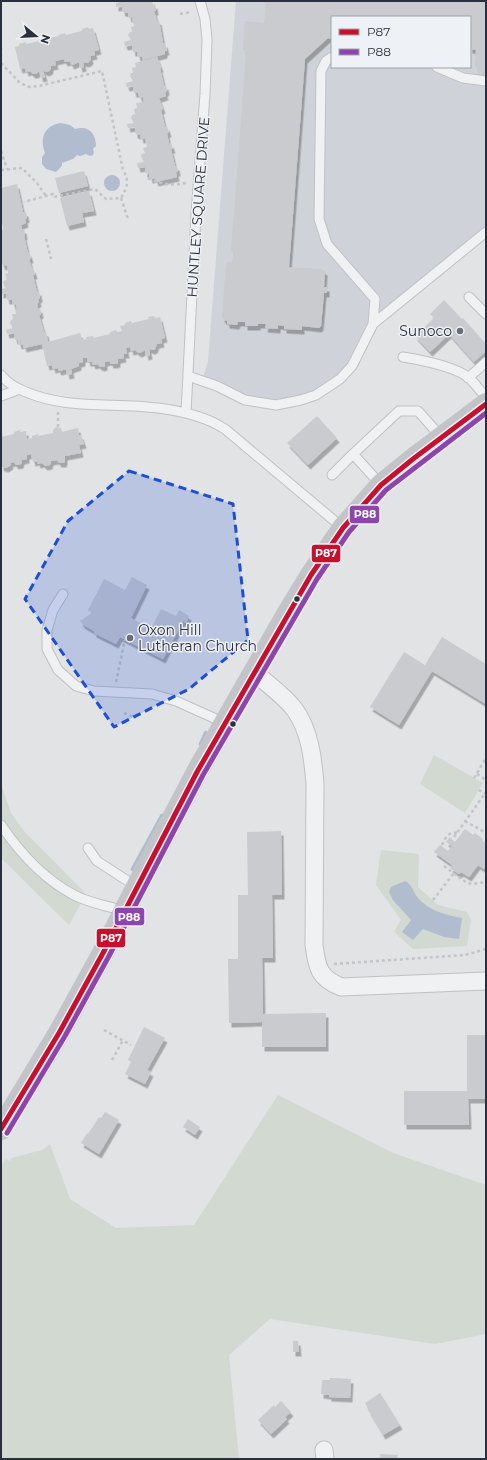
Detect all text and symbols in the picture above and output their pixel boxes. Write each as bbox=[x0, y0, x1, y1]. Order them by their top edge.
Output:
north arrow bbox=[16, 16, 56, 56]
legend bbox=[331, 16, 471, 68]
text: P87 bbox=[367, 24, 390, 39]
text: N bbox=[37, 33, 54, 45]
text: P88 bbox=[367, 44, 391, 59]
street label: HUNTLEY SQUARE DRIVE bbox=[183, 116, 213, 298]
place label: Sunoco bbox=[399, 322, 452, 340]
marker: Sunoco bbox=[455, 326, 465, 336]
line badge: P88 bbox=[349, 505, 380, 524]
text: P88 bbox=[354, 507, 376, 521]
line badge: P87 bbox=[311, 544, 341, 563]
text: P87 bbox=[315, 546, 337, 560]
unlabelled marker bbox=[292, 594, 302, 604]
place label: Oxon Hill Lutheran Church bbox=[138, 621, 257, 655]
marker: Oxon Hill Lutheran Church bbox=[125, 633, 135, 643]
unlabelled marker bbox=[228, 719, 238, 729]
line badge: P88 bbox=[114, 907, 145, 926]
text: P88 bbox=[118, 910, 140, 924]
line badge: P87 bbox=[96, 928, 126, 948]
text: P87 bbox=[100, 931, 122, 945]

